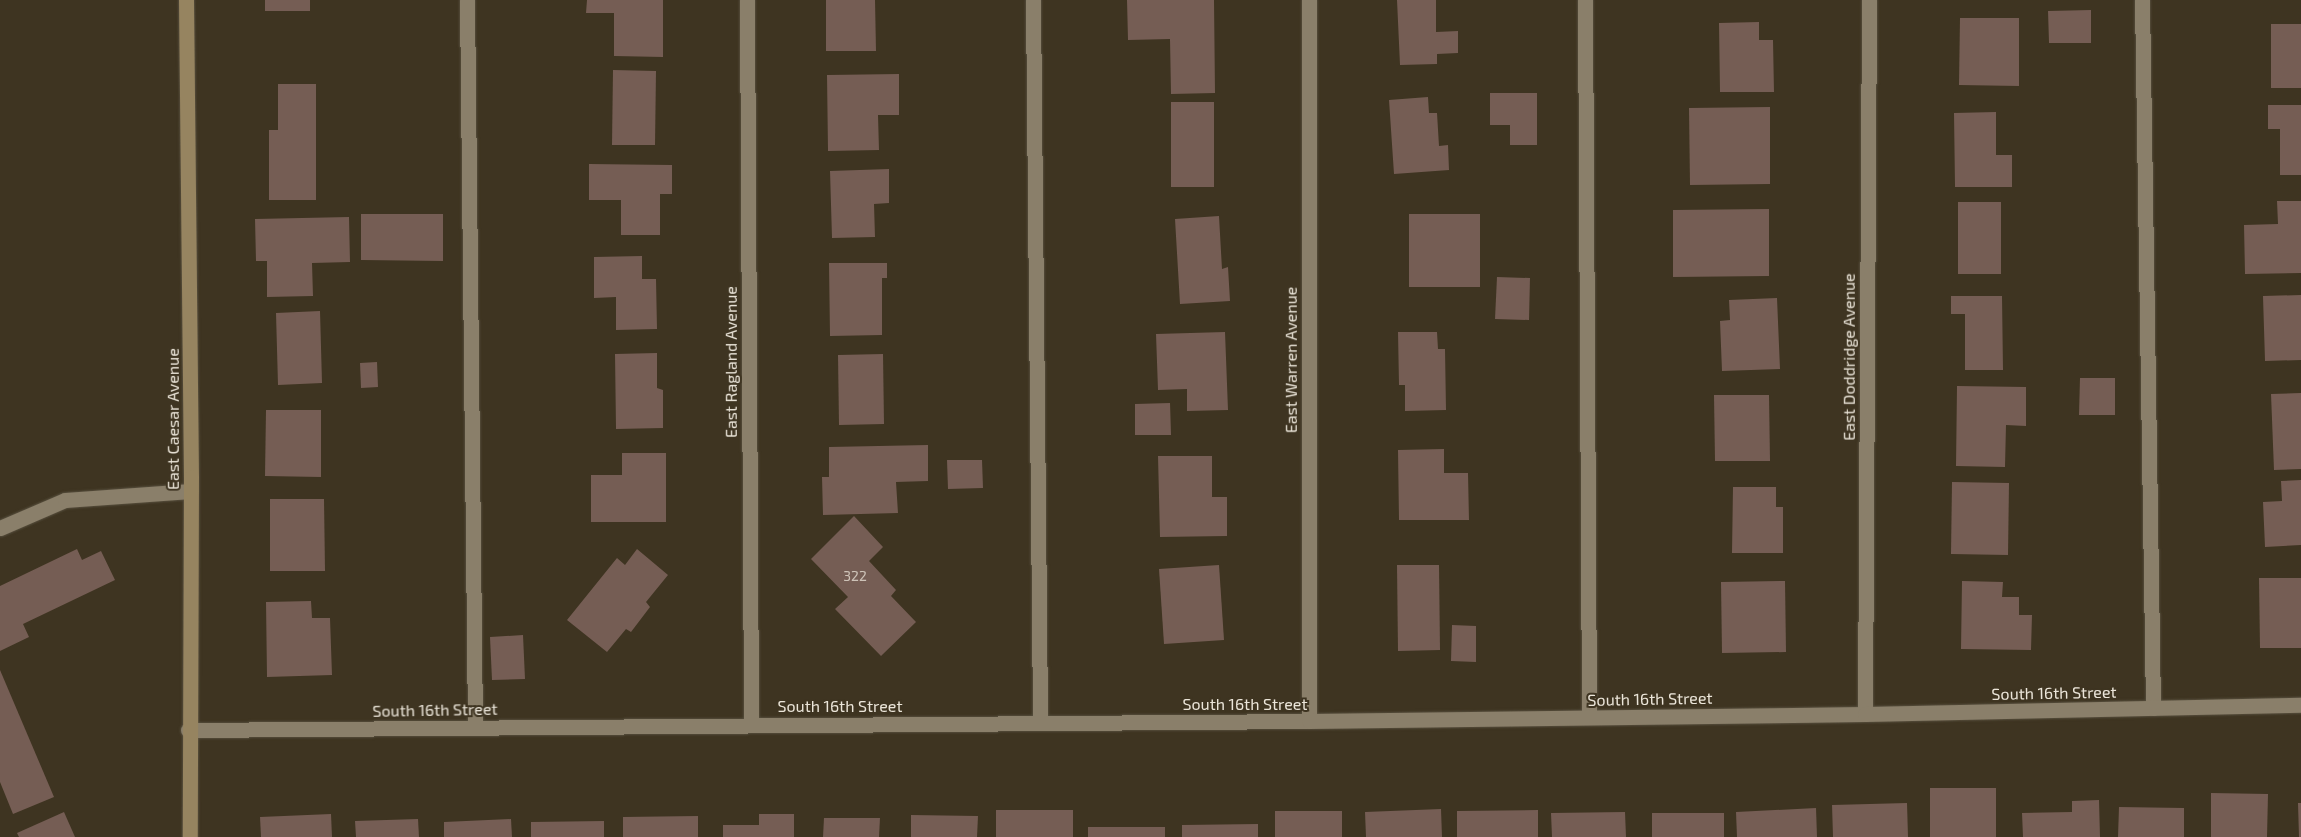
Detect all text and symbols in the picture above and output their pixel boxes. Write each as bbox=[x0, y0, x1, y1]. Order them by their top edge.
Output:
street label: East Doddridge Avenue bbox=[1839, 273, 1859, 441]
street label: East Ragland Avenue bbox=[721, 286, 741, 438]
street label: East Warren Avenue bbox=[1281, 287, 1301, 433]
street label: East Caesar Avenue bbox=[163, 348, 183, 490]
house number: 322 bbox=[843, 568, 867, 584]
street label: South 16th Street bbox=[1991, 682, 2117, 704]
street label: South 16th Street bbox=[1587, 688, 1713, 710]
street label: South 16th Street bbox=[1182, 694, 1308, 714]
street label: South 16th Street bbox=[777, 696, 903, 716]
street label: South 16th Street bbox=[372, 699, 498, 721]

